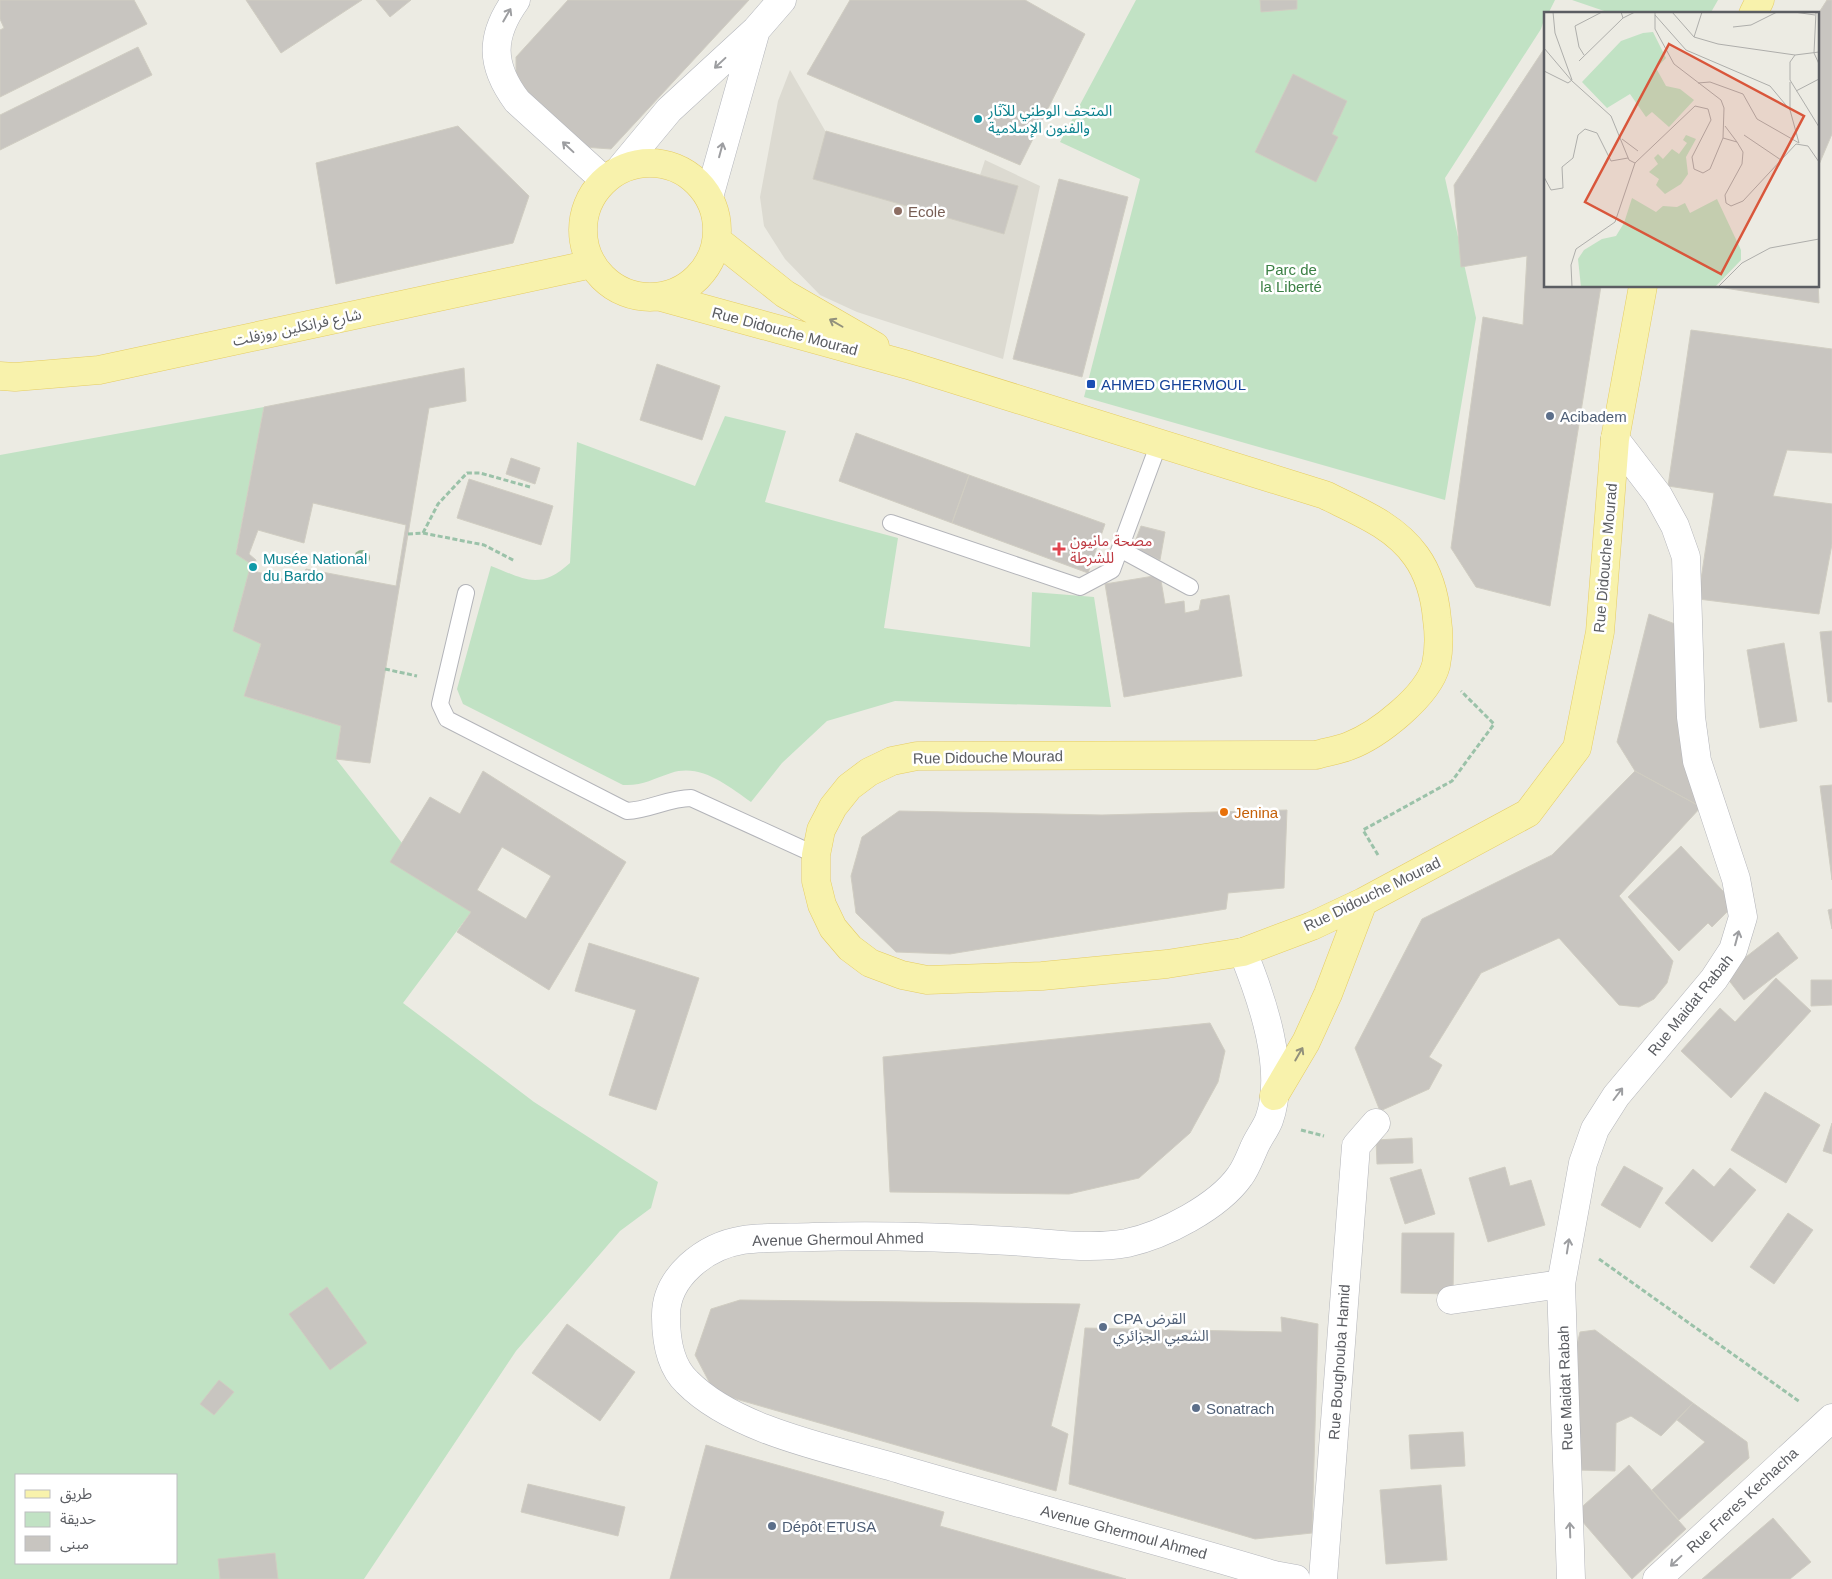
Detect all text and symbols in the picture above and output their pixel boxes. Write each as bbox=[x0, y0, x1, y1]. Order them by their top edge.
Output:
one-way arrow bbox=[502, 8, 512, 22]
inset map bbox=[1544, 12, 1820, 288]
one-way arrow bbox=[714, 57, 727, 69]
place label: المتحف الوطني للآثار والفنون الإسلامية bbox=[987, 102, 1112, 138]
marker: المتحف الوطني للآثار والفنون الإسلامية bbox=[972, 113, 984, 125]
one-way arrow bbox=[562, 141, 575, 153]
one-way arrow bbox=[717, 143, 726, 159]
place label: Ecole bbox=[908, 203, 946, 220]
marker: Ecole bbox=[892, 205, 904, 217]
park label: Parc de la Liberté bbox=[1260, 261, 1322, 295]
street label: Rue Didouche Mourad bbox=[710, 303, 860, 359]
street label: شارع فرانكلين روزفلت bbox=[231, 305, 364, 353]
one-way arrow bbox=[829, 318, 843, 328]
place label: AHMED GHERMOUL bbox=[1101, 376, 1246, 393]
marker: AHMED GHERMOUL bbox=[1085, 378, 1097, 390]
place label: Acibadem bbox=[1560, 408, 1627, 425]
marker: Acibadem bbox=[1544, 410, 1556, 422]
street label: Rue Didouche Mourad bbox=[1590, 482, 1620, 634]
place label: مصحة مانيون للشرطة bbox=[1070, 532, 1152, 567]
marker: مصحة مانيون للشرطة bbox=[1052, 542, 1066, 556]
place label: Musée National du Bardo bbox=[263, 550, 367, 584]
marker: Musée National du Bardo bbox=[247, 561, 259, 573]
street label: Rue Didouche Mourad bbox=[913, 747, 1063, 767]
place label: Jenina bbox=[1234, 804, 1279, 821]
marker: Jenina bbox=[1218, 806, 1230, 818]
street label: Rue Didouche Mourad bbox=[1301, 853, 1443, 935]
one-way arrow bbox=[1733, 930, 1742, 946]
street label: Rue Maidat Rabah bbox=[1644, 951, 1736, 1059]
one-way arrow bbox=[1294, 1047, 1304, 1062]
one-way arrow bbox=[1612, 1088, 1623, 1101]
street label: Avenue Ghermoul Ahmed bbox=[752, 1229, 924, 1249]
one-way arrow bbox=[1563, 1238, 1573, 1254]
street label: Rue Boughouba Hamid bbox=[1325, 1284, 1353, 1440]
place label: CPA القرض الشعبي الجزائري bbox=[1113, 1310, 1209, 1347]
marker: CPA القرض الشعبي الجزائري bbox=[1097, 1321, 1109, 1333]
street label: Rue Maidat Rabah bbox=[1554, 1325, 1576, 1451]
place label: Sonatrach bbox=[1206, 1400, 1274, 1417]
marker: Sonatrach bbox=[1190, 1402, 1202, 1414]
street label: Rue Freres Kechacha bbox=[1683, 1444, 1802, 1556]
legend bbox=[15, 1474, 178, 1564]
text: طريق bbox=[60, 1485, 92, 1504]
street label: Avenue Ghermoul Ahmed bbox=[1039, 1502, 1209, 1562]
text: حديقة bbox=[60, 1510, 96, 1527]
place label: Dépôt ETUSA bbox=[782, 1518, 876, 1535]
marker: Dépôt ETUSA bbox=[766, 1520, 778, 1532]
one-way arrow bbox=[1565, 1523, 1575, 1539]
text: مبنى bbox=[60, 1535, 89, 1553]
one-way arrow bbox=[1670, 1555, 1683, 1567]

